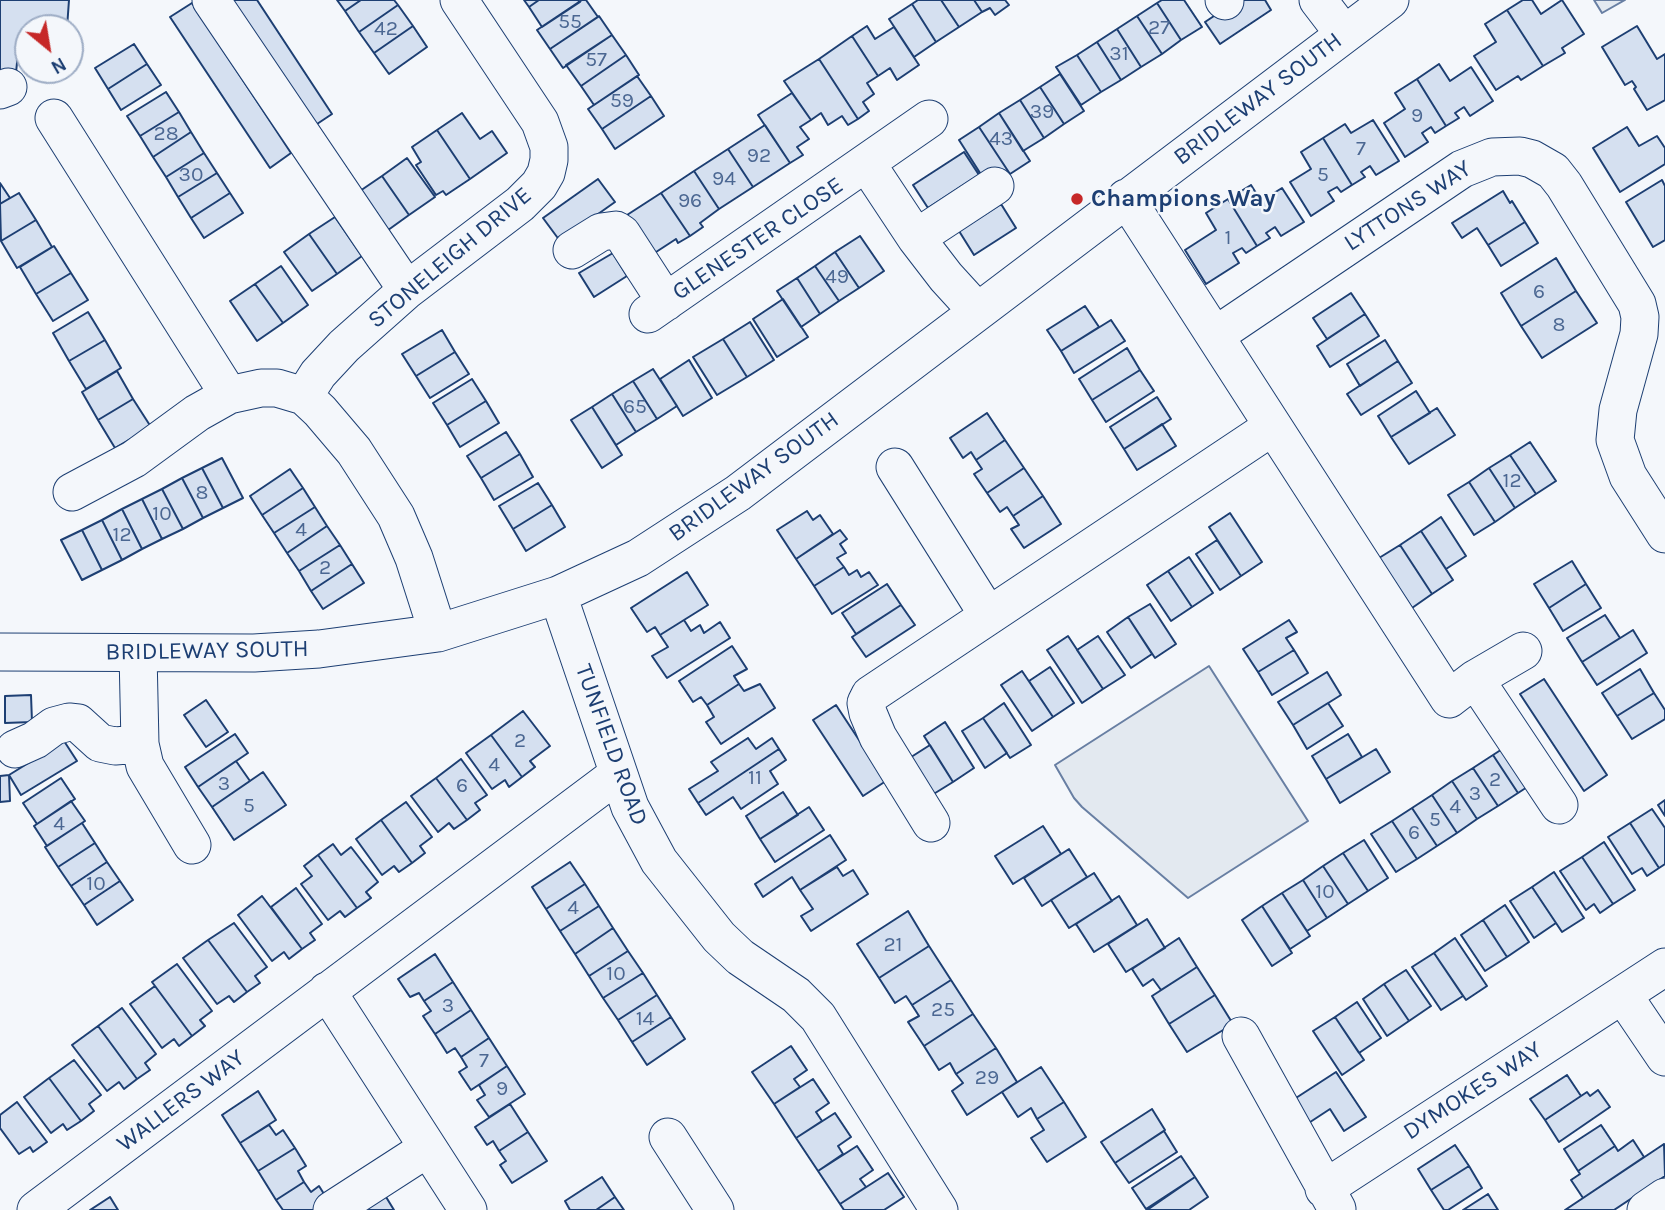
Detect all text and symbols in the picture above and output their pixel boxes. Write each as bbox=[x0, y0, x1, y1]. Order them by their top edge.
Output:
house number: 55 bbox=[558, 9, 582, 35]
north arrow bbox=[14, 14, 84, 84]
house number: 27 bbox=[1148, 15, 1170, 41]
house number: 42 bbox=[374, 16, 398, 42]
street label: BRIDLEWAY SOUTH bbox=[1168, 26, 1348, 172]
house number: 31 bbox=[1109, 41, 1129, 67]
house number: 57 bbox=[585, 47, 607, 73]
text: N bbox=[47, 53, 70, 78]
house number: 59 bbox=[610, 88, 634, 114]
house number: 39 bbox=[1030, 99, 1054, 125]
house number: 9 bbox=[1411, 103, 1423, 129]
house number: 28 bbox=[153, 121, 179, 147]
house number: 43 bbox=[989, 126, 1013, 152]
house number: 7 bbox=[1356, 136, 1366, 162]
house number: 92 bbox=[747, 143, 771, 169]
street label: LYTTONS WAY bbox=[1339, 154, 1477, 258]
house number: 30 bbox=[179, 162, 203, 188]
house number: 5 bbox=[1317, 162, 1329, 188]
house number: 94 bbox=[712, 166, 736, 192]
street label: GLENESTER CLOSE bbox=[667, 171, 849, 307]
street label: STONELEIGH DRIVE bbox=[362, 181, 538, 335]
place label: Champions Way bbox=[1091, 185, 1276, 213]
house number: 96 bbox=[678, 188, 702, 214]
marker: Champions Way bbox=[1069, 191, 1085, 207]
house number: 1 bbox=[1225, 225, 1231, 251]
house number: 49 bbox=[825, 264, 849, 290]
house number: 6 bbox=[1533, 279, 1545, 305]
house number: 8 bbox=[1553, 312, 1565, 338]
house number: 65 bbox=[623, 394, 647, 420]
street label: BRIDLEWAY SOUTH bbox=[663, 406, 845, 548]
house number: 12 bbox=[1502, 468, 1522, 494]
house number: 8 bbox=[196, 480, 208, 506]
house number: 10 bbox=[152, 501, 172, 527]
house number: 4 bbox=[295, 517, 307, 543]
house number: 12 bbox=[112, 522, 132, 548]
house number: 2 bbox=[319, 555, 331, 581]
street label: BRIDLEWAY SOUTH bbox=[105, 635, 309, 667]
street label: TUNFIELD ROAD bbox=[568, 660, 654, 830]
house number: 2 bbox=[514, 728, 526, 754]
house number: 4 bbox=[488, 752, 500, 778]
house number: 11 bbox=[748, 765, 762, 791]
house number: 2 bbox=[1489, 767, 1501, 793]
house number: 3 bbox=[218, 771, 230, 797]
house number: 6 bbox=[456, 773, 468, 799]
house number: 3 bbox=[1469, 781, 1481, 807]
house number: 5 bbox=[243, 793, 255, 819]
house number: 4 bbox=[1449, 794, 1461, 820]
house number: 5 bbox=[1429, 807, 1441, 833]
house number: 4 bbox=[53, 811, 65, 837]
house number: 6 bbox=[1408, 820, 1420, 846]
house number: 10 bbox=[86, 871, 106, 897]
house number: 10 bbox=[1315, 879, 1335, 905]
house number: 4 bbox=[567, 895, 579, 921]
house number: 21 bbox=[883, 932, 903, 958]
house number: 10 bbox=[606, 961, 626, 987]
house number: 3 bbox=[442, 993, 454, 1019]
house number: 25 bbox=[931, 997, 955, 1023]
house number: 14 bbox=[636, 1006, 654, 1032]
street label: DYMOKES WAY bbox=[1398, 1035, 1548, 1147]
street label: WALLERS WAY bbox=[112, 1044, 250, 1158]
house number: 7 bbox=[479, 1048, 489, 1074]
house number: 29 bbox=[975, 1065, 999, 1091]
house number: 9 bbox=[496, 1076, 508, 1102]

